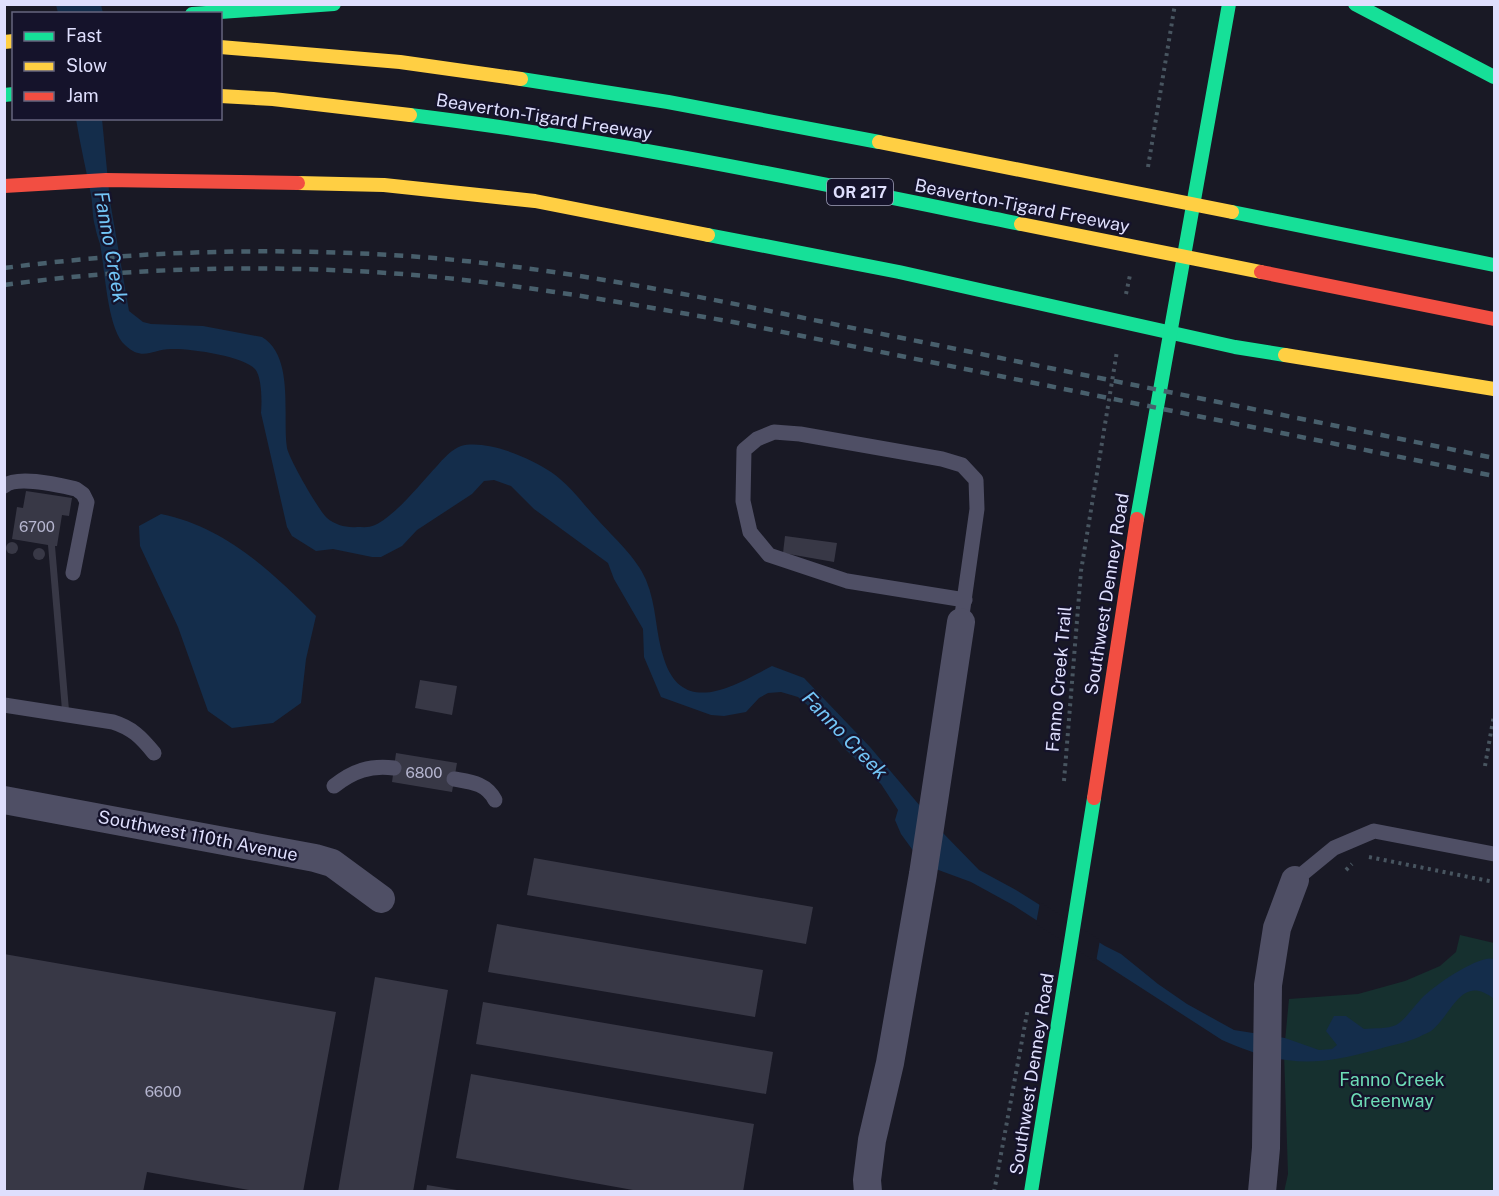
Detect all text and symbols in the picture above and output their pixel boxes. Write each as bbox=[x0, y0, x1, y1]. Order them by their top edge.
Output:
legend bbox=[12, 12, 222, 120]
text: Fast bbox=[66, 25, 102, 46]
text: Slow bbox=[66, 55, 107, 76]
text: Jam bbox=[66, 85, 99, 106]
street label: Beaverton-Tigard Freeway bbox=[435, 89, 654, 144]
street label: Beaverton-Tigard Freeway bbox=[913, 174, 1132, 237]
road number: OR 217 bbox=[827, 179, 893, 205]
water label: Fanno Creek bbox=[89, 189, 133, 305]
street label: Southwest Denney Road bbox=[1080, 491, 1133, 696]
house number: 6700 bbox=[19, 518, 55, 535]
street label: Fanno Creek Trail bbox=[1042, 605, 1075, 753]
water label: Fanno Creek bbox=[797, 686, 893, 784]
house number: 6800 bbox=[405, 764, 443, 781]
street label: Southwest 110th Avenue bbox=[96, 806, 300, 865]
street label: Southwest Denney Road bbox=[1005, 971, 1058, 1176]
park label: Fanno Creek Greenway bbox=[1339, 1069, 1445, 1111]
house number: 6600 bbox=[145, 1083, 181, 1100]

